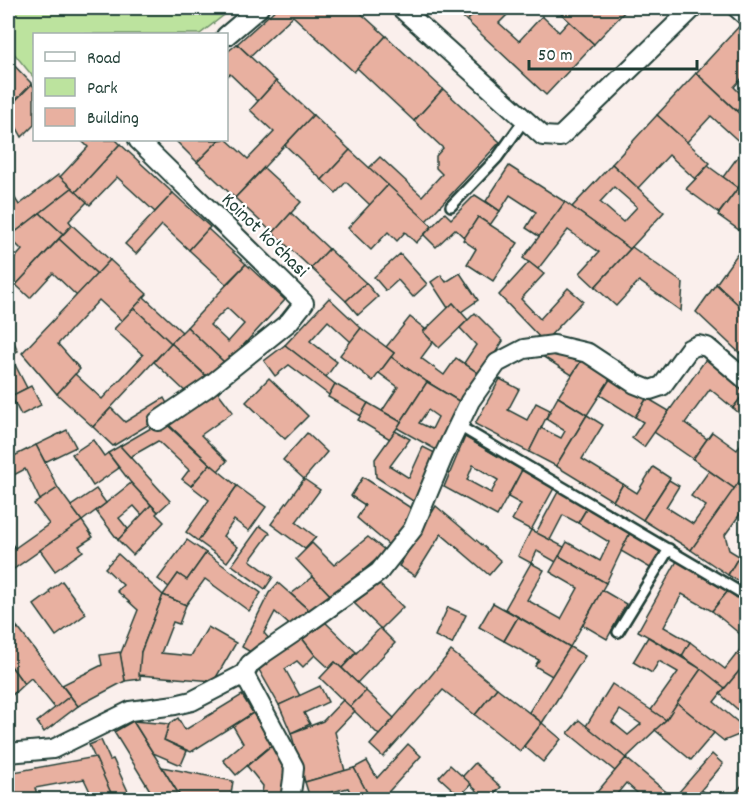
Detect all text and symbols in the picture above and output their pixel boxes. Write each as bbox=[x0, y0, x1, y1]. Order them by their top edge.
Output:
legend bbox=[33, 33, 228, 141]
scale bar bbox=[529, 33, 697, 71]
text: 50 m bbox=[538, 44, 573, 69]
text: Road bbox=[87, 47, 121, 72]
text: Park bbox=[87, 77, 118, 102]
text: Building bbox=[87, 107, 139, 132]
street label: Koinot ko'chasi bbox=[214, 187, 314, 285]

